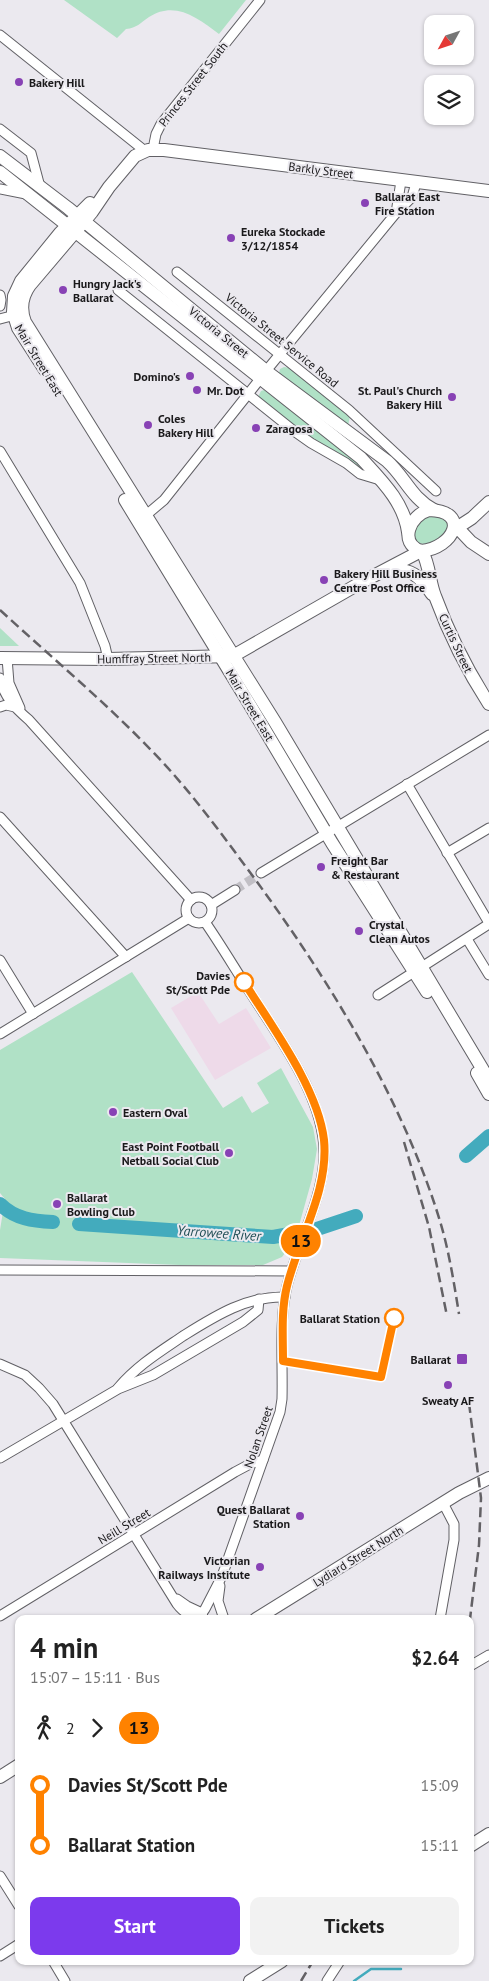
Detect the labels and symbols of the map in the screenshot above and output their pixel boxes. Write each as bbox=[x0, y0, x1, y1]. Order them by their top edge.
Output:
north arrow bbox=[424, 15, 474, 65]
street label: Princes Street South bbox=[155, 39, 231, 129]
place label: Bakery Hill bbox=[29, 75, 85, 90]
marker: Bakery Hill bbox=[13, 76, 25, 88]
street label: Barkly Street bbox=[288, 159, 354, 181]
place label: Ballarat East Fire Station bbox=[375, 189, 441, 218]
marker: Ballarat East Fire Station bbox=[359, 197, 371, 209]
place label: Eureka Stockade 3/12/1854 bbox=[241, 224, 325, 253]
marker: Eureka Stockade 3/12/1854 bbox=[225, 232, 237, 244]
place label: Hungry Jack's Ballarat bbox=[73, 276, 141, 305]
marker: Hungry Jack's Ballarat bbox=[57, 284, 69, 296]
street label: Victoria Street Service Road bbox=[222, 289, 342, 390]
street label: Victoria Street bbox=[185, 303, 252, 361]
street label: Mair Street East bbox=[12, 321, 66, 399]
place label: Domino's bbox=[134, 369, 180, 384]
marker: Domino's bbox=[184, 370, 196, 382]
place label: Mr. Dot bbox=[207, 383, 244, 398]
place label: St. Paul's Church Bakery Hill bbox=[358, 383, 442, 412]
marker: Mr. Dot bbox=[191, 384, 203, 396]
marker: St. Paul's Church Bakery Hill bbox=[446, 391, 458, 403]
place label: Coles Bakery Hill bbox=[158, 411, 214, 440]
marker: Coles Bakery Hill bbox=[142, 419, 154, 431]
place label: Zaragosa bbox=[266, 421, 312, 436]
marker: Zaragosa bbox=[250, 422, 262, 434]
place label: Bakery Hill Business Centre Post Office bbox=[334, 566, 437, 595]
marker: Bakery Hill Business Centre Post Office bbox=[318, 574, 330, 586]
street label: Curtis Street bbox=[436, 611, 476, 675]
street label: Humffray Street North bbox=[97, 650, 211, 666]
street label: Mair Street East bbox=[223, 666, 277, 744]
place label: Freight Bar & Restaurant bbox=[331, 853, 400, 882]
marker: Freight Bar & Restaurant bbox=[315, 861, 327, 873]
place label: Crystal Clean Autos bbox=[369, 917, 430, 946]
marker: Crystal Clean Autos bbox=[353, 925, 365, 937]
place label: Davies St/Scott Pde bbox=[166, 968, 230, 997]
marker: Davies St/Scott Pde bbox=[234, 972, 254, 992]
place label: Eastern Oval bbox=[123, 1105, 188, 1120]
marker: Eastern Oval bbox=[107, 1106, 119, 1118]
place label: East Point Football Netball Social Club bbox=[122, 1139, 220, 1168]
marker: East Point Football Netball Social Club bbox=[223, 1147, 235, 1159]
place label: Ballarat Bowling Club bbox=[67, 1190, 135, 1219]
marker: Ballarat Bowling Club bbox=[51, 1198, 63, 1210]
water label: Yarrowee River bbox=[176, 1221, 263, 1245]
line badge: 13 bbox=[278, 1225, 324, 1257]
marker: Ballarat Station bbox=[384, 1308, 404, 1328]
place label: Ballarat Station bbox=[300, 1311, 380, 1326]
place label: Ballarat bbox=[411, 1352, 452, 1367]
marker: Ballarat bbox=[455, 1352, 469, 1366]
marker: Sweaty AF bbox=[442, 1379, 454, 1391]
place label: Sweaty AF bbox=[422, 1393, 474, 1408]
street label: Nolan Street bbox=[240, 1404, 276, 1470]
place label: Quest Ballarat Station bbox=[217, 1502, 291, 1531]
street label: Neill Street bbox=[95, 1505, 153, 1547]
marker: Quest Ballarat Station bbox=[294, 1510, 306, 1522]
street label: Lydiard Street North bbox=[310, 1522, 406, 1590]
place label: Victorian Railways Institute bbox=[158, 1553, 250, 1582]
marker: Victorian Railways Institute bbox=[254, 1561, 266, 1573]

